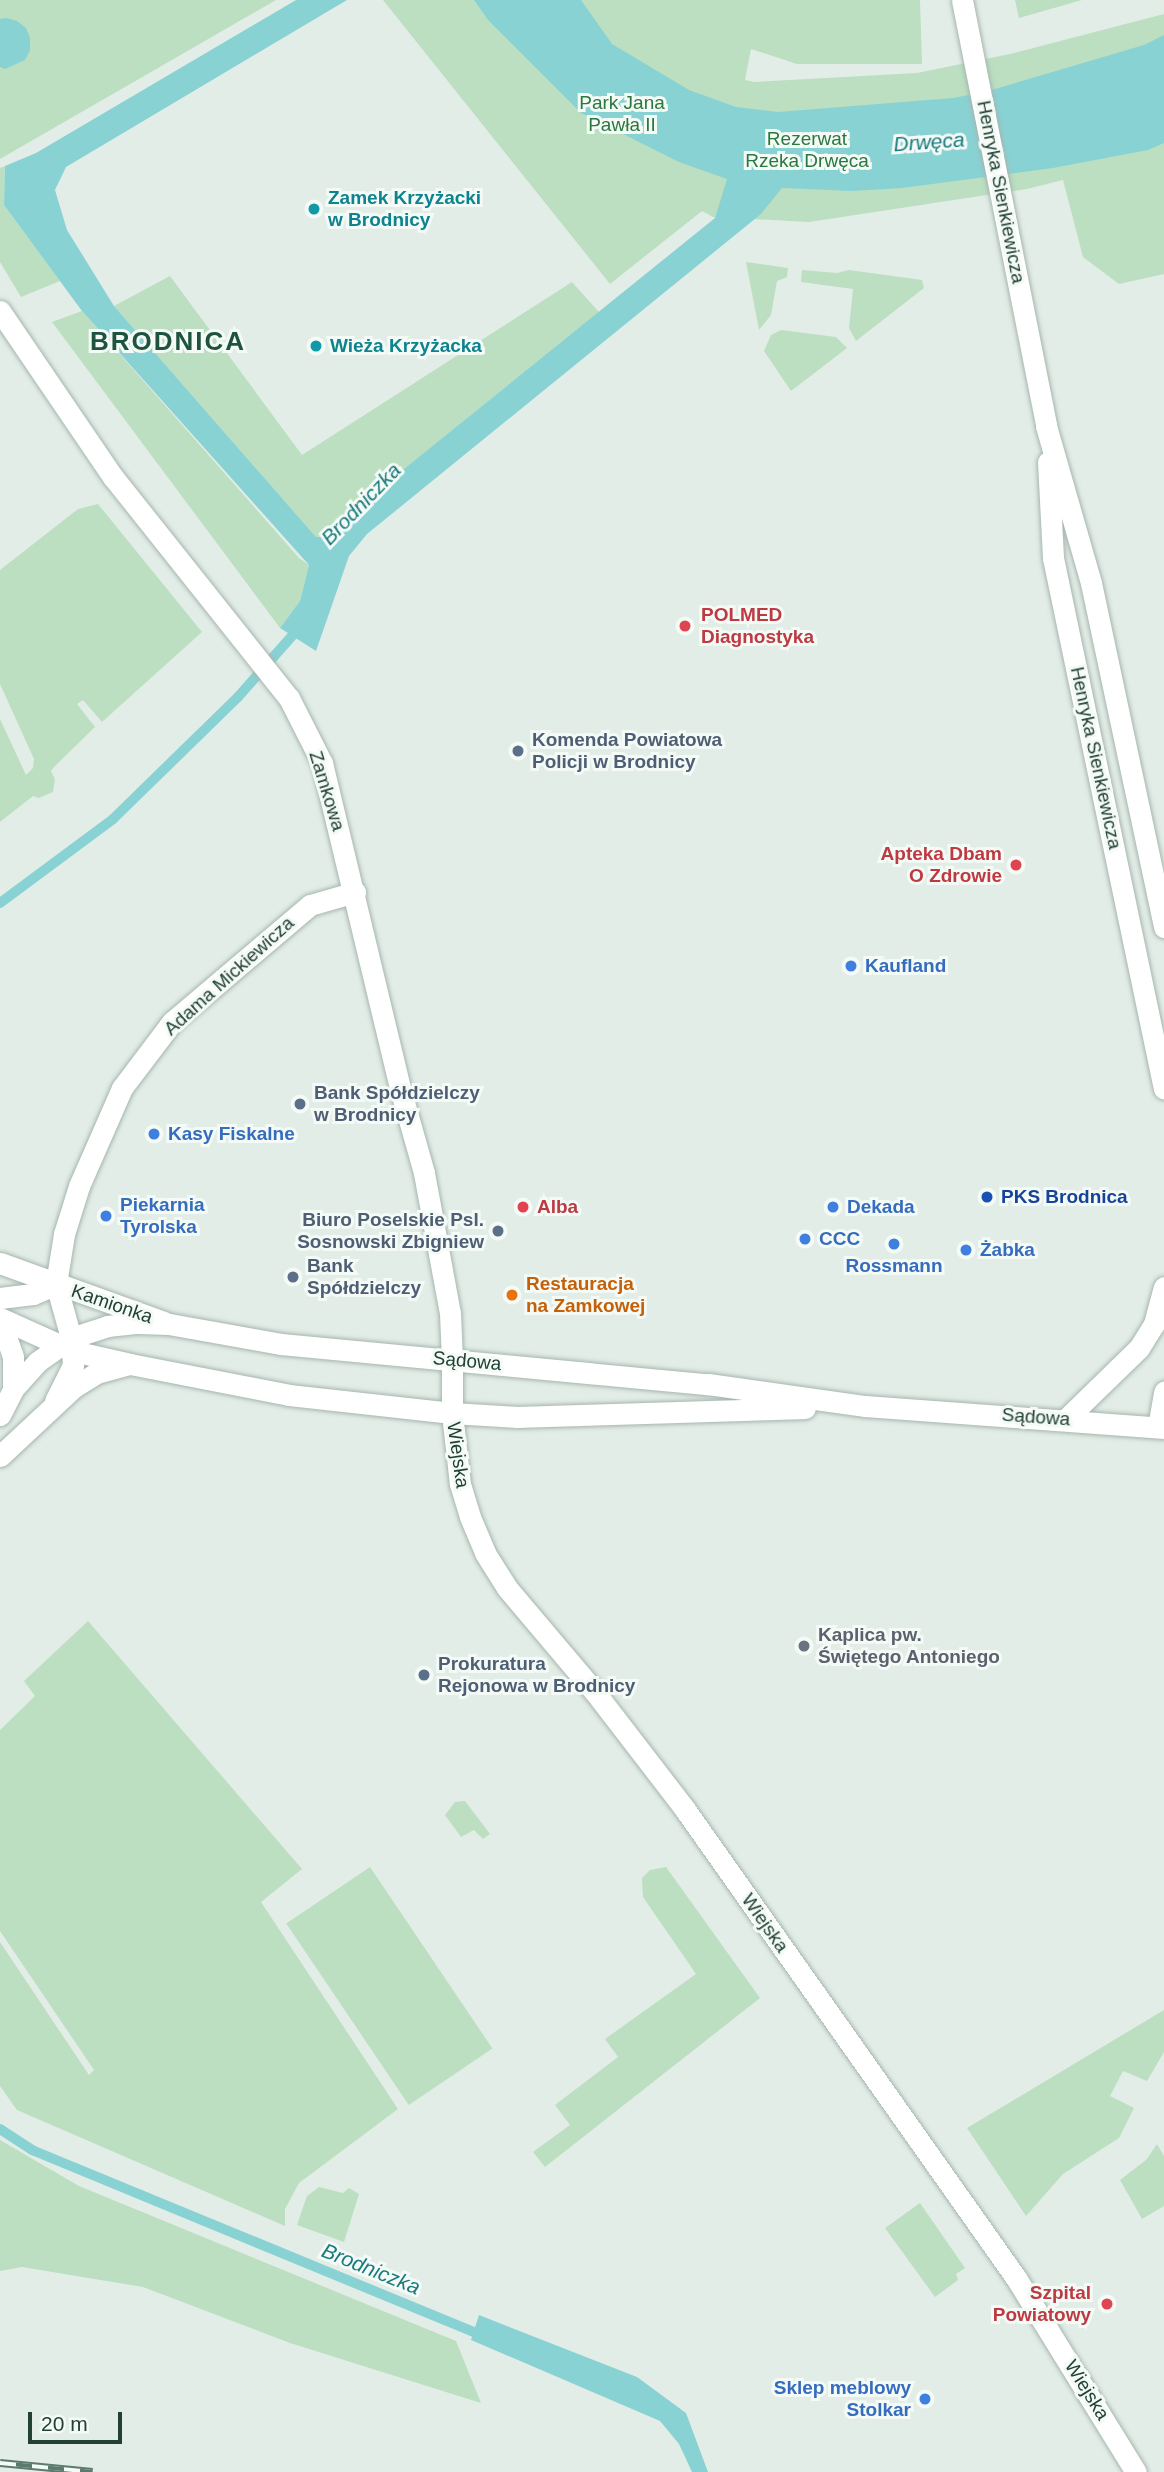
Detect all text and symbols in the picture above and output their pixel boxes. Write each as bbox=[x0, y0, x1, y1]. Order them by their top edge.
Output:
park label: Park Jana Pawła II bbox=[579, 92, 665, 136]
street label: Henryka Sienkiewicza bbox=[972, 99, 1030, 285]
water label: Drwęca bbox=[893, 127, 965, 157]
park label: Rezerwat Rzeka Drwęca bbox=[745, 128, 869, 172]
place label: Zamek Krzyżacki w Brodnicy bbox=[328, 187, 481, 231]
marker: Zamek Krzyżacki w Brodnicy bbox=[306, 201, 322, 217]
district label: BRODNICA bbox=[91, 326, 245, 358]
place label: Wieża Krzyżacka bbox=[330, 335, 482, 357]
marker: Wieża Krzyżacka bbox=[308, 338, 324, 354]
water label: Brodniczka bbox=[316, 458, 406, 550]
place label: POLMED Diagnostyka bbox=[701, 604, 814, 648]
marker: POLMED Diagnostyka bbox=[675, 616, 695, 636]
street label: Henryka Sienkiewicza bbox=[1066, 665, 1126, 851]
place label: Komenda Powiatowa Policji w Brodnicy bbox=[532, 729, 722, 773]
marker: Komenda Powiatowa Policji w Brodnicy bbox=[510, 743, 526, 759]
street label: Zamkowa bbox=[304, 748, 350, 834]
place label: Apteka Dbam O Zdrowie bbox=[881, 843, 1002, 887]
marker: Apteka Dbam O Zdrowie bbox=[1008, 857, 1024, 873]
street label: Adama Mickiewicza bbox=[159, 912, 299, 1040]
place label: Kaufland bbox=[865, 955, 946, 977]
marker: Kaufland bbox=[843, 958, 859, 974]
place label: Bank Spółdzielczy w Brodnicy bbox=[314, 1082, 480, 1126]
marker: Bank Spółdzielczy w Brodnicy bbox=[292, 1096, 308, 1112]
place label: Kasy Fiskalne bbox=[168, 1123, 295, 1145]
marker: Kasy Fiskalne bbox=[146, 1126, 162, 1142]
place label: PKS Brodnica bbox=[1001, 1186, 1128, 1208]
marker: PKS Brodnica bbox=[979, 1189, 995, 1205]
place label: Piekarnia Tyrolska bbox=[120, 1194, 204, 1238]
place label: Alba bbox=[537, 1196, 578, 1218]
place label: Dekada bbox=[847, 1196, 915, 1218]
marker: Alba bbox=[515, 1199, 531, 1215]
marker: Dekada bbox=[825, 1199, 841, 1215]
marker: Piekarnia Tyrolska bbox=[98, 1208, 114, 1224]
place label: Biuro Poselskie Psl. Sosnowski Zbigniew bbox=[297, 1209, 484, 1253]
marker: Biuro Poselskie Psl. Sosnowski Zbigniew bbox=[490, 1223, 506, 1239]
place label: CCC bbox=[819, 1228, 860, 1250]
marker: CCC bbox=[797, 1231, 813, 1247]
marker: Rossmann bbox=[886, 1236, 902, 1252]
place label: Żabka bbox=[980, 1239, 1035, 1261]
marker: Żabka bbox=[958, 1242, 974, 1258]
place label: Bank Spółdzielczy bbox=[307, 1255, 421, 1299]
place label: Rossmann bbox=[845, 1255, 943, 1277]
marker: Bank Spółdzielczy bbox=[285, 1269, 301, 1285]
place label: Restauracja na Zamkowej bbox=[526, 1273, 645, 1317]
street label: Kamionka bbox=[68, 1279, 156, 1329]
marker: Restauracja na Zamkowej bbox=[504, 1287, 520, 1303]
street label: Sądowa bbox=[432, 1347, 502, 1375]
street label: Sądowa bbox=[1001, 1403, 1071, 1431]
street label: Wiejska bbox=[442, 1420, 474, 1490]
place label: Kaplica pw. Świętego Antoniego bbox=[818, 1624, 1001, 1668]
marker: Kaplica pw. Świętego Antoniego bbox=[796, 1638, 812, 1654]
place label: Prokuratura Rejonowa w Brodnicy bbox=[438, 1653, 635, 1697]
marker: Prokuratura Rejonowa w Brodnicy bbox=[416, 1667, 432, 1683]
street label: Wiejska bbox=[737, 1889, 793, 1957]
water label: Brodniczka bbox=[318, 2238, 424, 2300]
place label: Szpital Powiatowy bbox=[993, 2282, 1091, 2326]
marker: Szpital Powiatowy bbox=[1097, 2294, 1117, 2314]
street label: Wiejska bbox=[1060, 2356, 1114, 2424]
place label: Sklep meblowy Stolkar bbox=[774, 2377, 911, 2421]
marker: Sklep meblowy Stolkar bbox=[917, 2391, 933, 2407]
scale bar bbox=[32, 2398, 126, 2442]
text: 20 m bbox=[41, 2412, 88, 2435]

